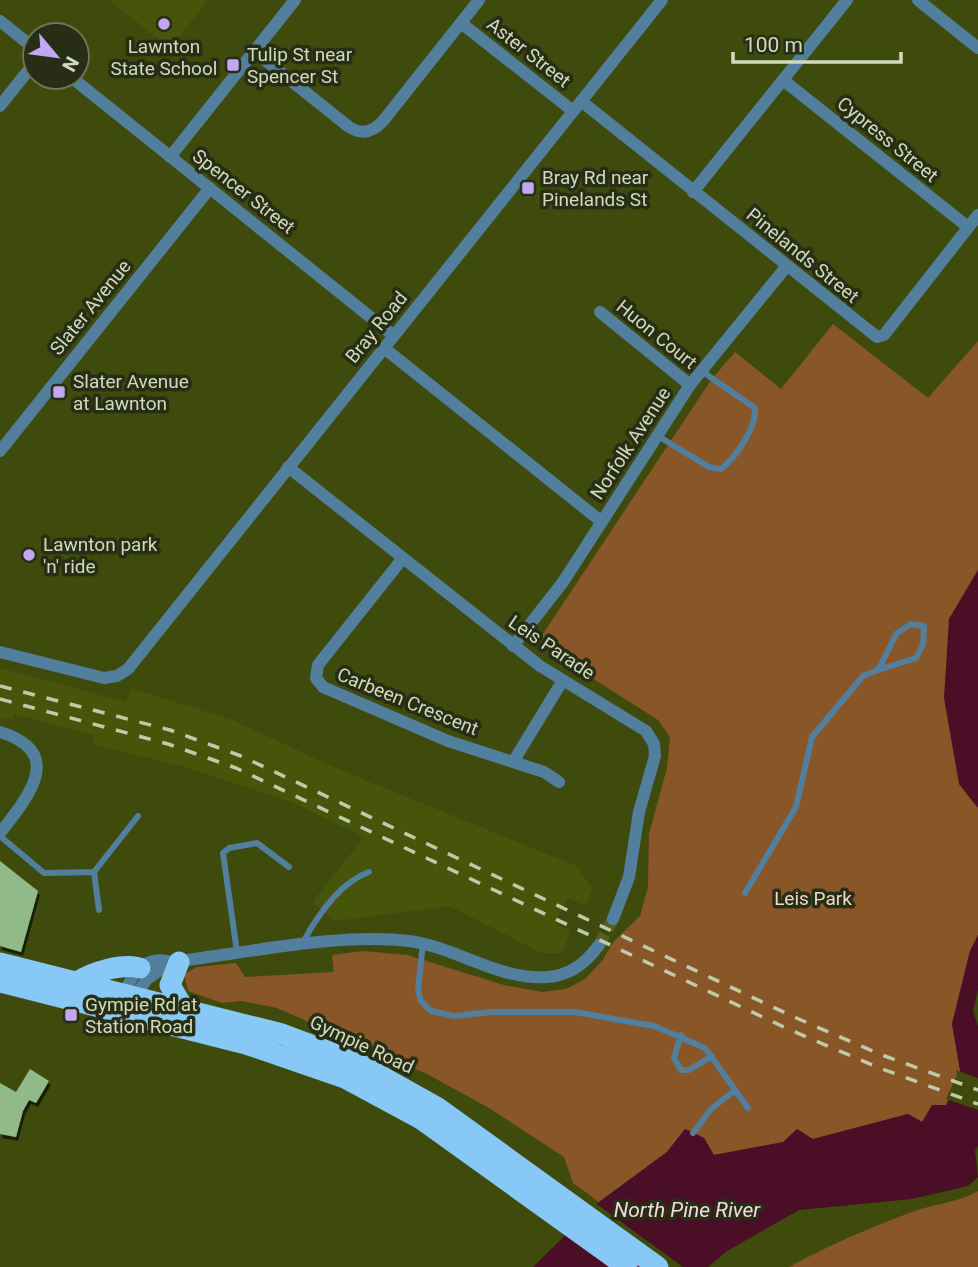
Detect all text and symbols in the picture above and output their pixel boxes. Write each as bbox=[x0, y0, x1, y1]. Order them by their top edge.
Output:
street label: Aster Street bbox=[482, 13, 575, 92]
marker: Lawnton State School bbox=[156, 16, 172, 32]
north arrow bbox=[21, 21, 91, 91]
scale bar bbox=[733, 21, 901, 65]
text: 100 m bbox=[744, 33, 803, 57]
place label: Lawnton State School bbox=[111, 35, 217, 80]
place label: Tulip St near Spencer St bbox=[247, 43, 353, 88]
text: N bbox=[57, 53, 84, 75]
marker: Tulip St near Spencer St bbox=[225, 57, 241, 73]
street label: Cypress Street bbox=[833, 92, 943, 187]
street label: Spencer Street bbox=[188, 144, 300, 239]
place label: Bray Rd near Pinelands St bbox=[542, 166, 649, 211]
marker: Bray Rd near Pinelands St bbox=[520, 180, 536, 196]
street label: Pinelands Street bbox=[742, 203, 864, 308]
street label: Slater Avenue bbox=[45, 255, 136, 360]
street label: Bray Road bbox=[341, 287, 412, 368]
street label: Huon Court bbox=[612, 295, 702, 374]
place label: Slater Avenue at Lawnton bbox=[73, 370, 189, 415]
street label: Norfolk Avenue bbox=[586, 383, 675, 504]
marker: Slater Avenue at Lawnton bbox=[51, 384, 67, 400]
place label: Lawnton park 'n' ride bbox=[43, 533, 158, 578]
marker: Lawnton park 'n' ride bbox=[21, 547, 37, 563]
street label: Leis Parade bbox=[504, 610, 599, 685]
street label: Carbeen Crescent bbox=[334, 663, 482, 740]
park label: Leis Park bbox=[774, 887, 852, 910]
place label: Gympie Rd at Station Road bbox=[85, 993, 197, 1038]
marker: Gympie Rd at Station Road bbox=[63, 1007, 79, 1023]
street label: Gympie Road bbox=[306, 1010, 418, 1079]
water label: North Pine River bbox=[614, 1198, 761, 1222]

